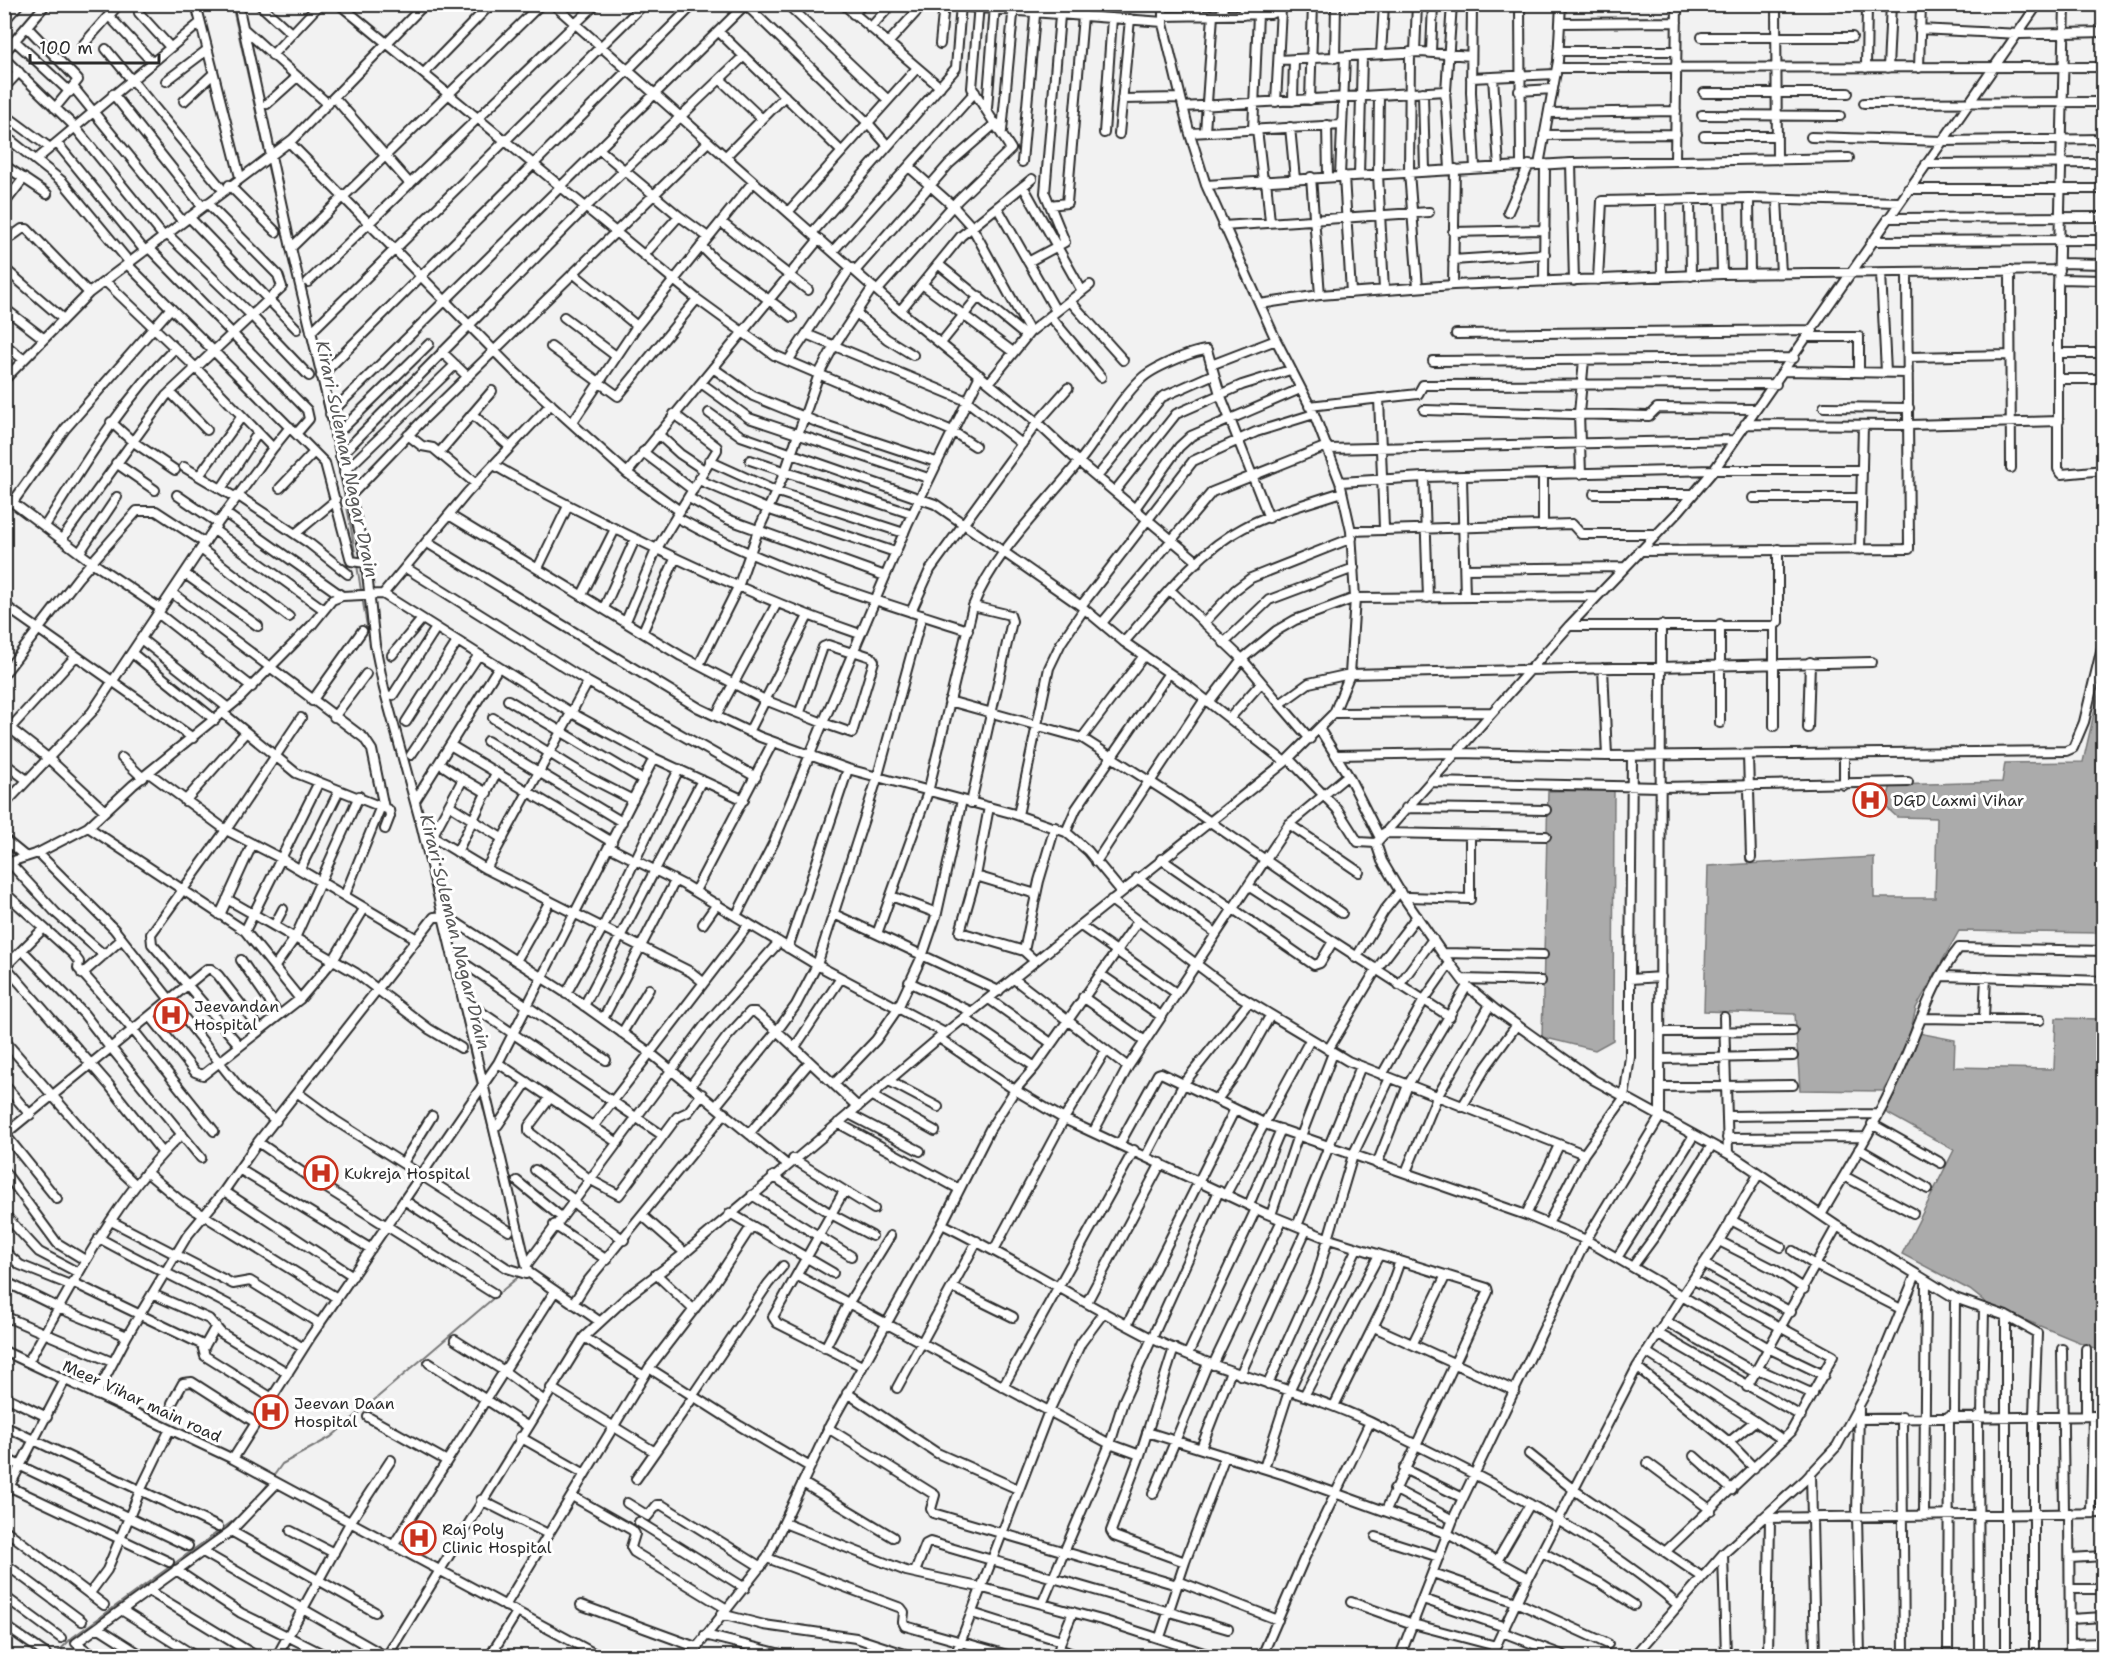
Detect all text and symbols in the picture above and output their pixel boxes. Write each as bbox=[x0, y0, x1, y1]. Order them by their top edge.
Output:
scale bar bbox=[30, 27, 159, 65]
text: 100 m bbox=[39, 36, 93, 60]
water label: Kirari Suleman Nagar Drain bbox=[310, 338, 384, 580]
hospital icon: DGD Laxmi Vihar bbox=[1852, 782, 1888, 818]
place label: DGD Laxmi Vihar bbox=[1893, 790, 2024, 811]
water label: Kirari Suleman Nagar Drain bbox=[414, 812, 496, 1052]
place label: Jeevandan Hospital bbox=[194, 996, 279, 1035]
hospital icon: Jeevandan Hospital bbox=[153, 997, 189, 1033]
hospital icon: Kukreja Hospital bbox=[303, 1155, 339, 1191]
place label: Kukreja Hospital bbox=[344, 1163, 470, 1184]
street label: Meer Vihar main road bbox=[59, 1355, 225, 1447]
place label: Jeevan Daan Hospital bbox=[294, 1393, 395, 1432]
hospital icon: Jeevan Daan Hospital bbox=[253, 1394, 289, 1430]
place label: Raj Poly Clinic Hospital bbox=[442, 1519, 552, 1558]
hospital icon: Raj Poly Clinic Hospital bbox=[401, 1520, 437, 1556]

